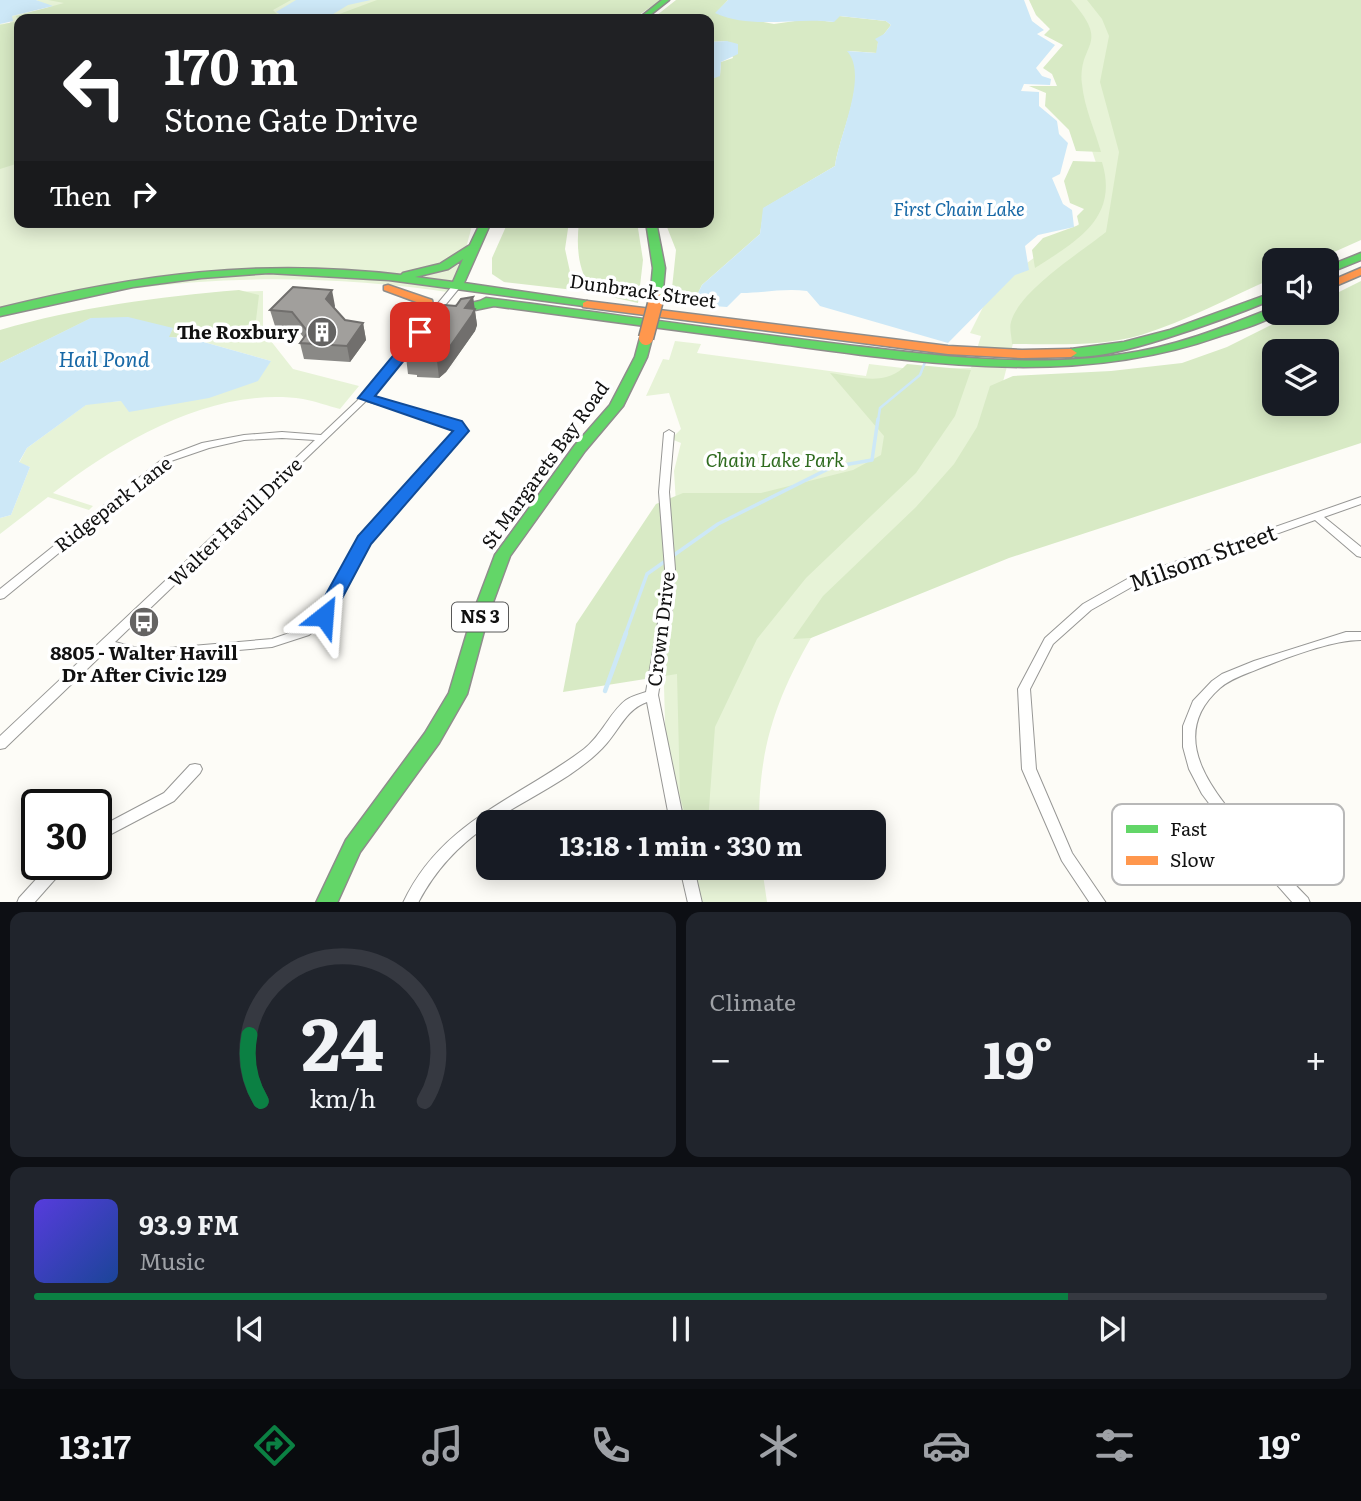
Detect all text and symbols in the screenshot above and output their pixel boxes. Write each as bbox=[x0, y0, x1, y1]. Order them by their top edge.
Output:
text: 170 m bbox=[164, 27, 298, 100]
icon: left bbox=[49, 42, 140, 133]
text: Stone Gate Drive bbox=[164, 94, 418, 142]
text: Then bbox=[49, 175, 111, 214]
icon: right bbox=[125, 175, 163, 213]
water label: First Chain Lake bbox=[893, 195, 1025, 222]
map controls bbox=[1262, 248, 1339, 416]
button: sound bbox=[1262, 248, 1339, 325]
street label: Dunbrack Street bbox=[568, 266, 719, 314]
pin bbox=[390, 302, 450, 362]
icon: arrive bbox=[401, 313, 439, 351]
building icon: The Roxbury bbox=[305, 315, 339, 349]
place label: The Roxbury bbox=[177, 317, 299, 345]
button: layers bbox=[1262, 339, 1339, 416]
water label: Hail Pond bbox=[58, 342, 150, 373]
street label: St Margarets Bay Road bbox=[474, 374, 615, 554]
park label: Chain Lake Park bbox=[706, 445, 845, 473]
street label: Ridgepark Lane bbox=[48, 448, 177, 558]
street label: Walter Havill Drive bbox=[161, 450, 308, 593]
street label: Milsom Street bbox=[1124, 513, 1281, 599]
street label: Crown Drive bbox=[639, 570, 681, 688]
position arrow bbox=[287, 579, 361, 653]
road number: NS 3 bbox=[452, 602, 508, 632]
bus stop icon: 8805 - Walter Havill Dr After Civic 129 bbox=[127, 605, 161, 639]
place label: 8805 - Walter Havill Dr After Civic 129 bbox=[50, 638, 238, 688]
speed limit sign: 30 bbox=[21, 789, 112, 880]
legend bbox=[1112, 804, 1344, 885]
text: Fast bbox=[1170, 814, 1207, 842]
text: 13:18 · 1 min · 330 m bbox=[560, 825, 802, 864]
text: Slow bbox=[1170, 845, 1215, 873]
text: Climate bbox=[710, 984, 796, 1018]
text: 24 bbox=[301, 985, 384, 1093]
text: 19° bbox=[983, 1018, 1053, 1095]
text: − bbox=[710, 1028, 732, 1085]
text: + bbox=[1305, 1028, 1327, 1085]
text: km/h bbox=[309, 1078, 376, 1115]
text: 93.9 FM bbox=[139, 1204, 239, 1243]
text: Music bbox=[139, 1243, 205, 1277]
icon: previous bbox=[231, 1310, 269, 1348]
icon: pause bbox=[662, 1310, 700, 1348]
icon: next bbox=[1093, 1310, 1131, 1348]
text: 13:17 bbox=[60, 1421, 131, 1469]
icon: directions bbox=[250, 1421, 299, 1470]
icon: music bbox=[418, 1421, 467, 1470]
icon: phone bbox=[586, 1421, 635, 1470]
icon: climate bbox=[754, 1421, 803, 1470]
icon: car bbox=[922, 1421, 971, 1470]
icon: filters bbox=[1090, 1421, 1139, 1470]
text: 19° bbox=[1259, 1421, 1301, 1469]

